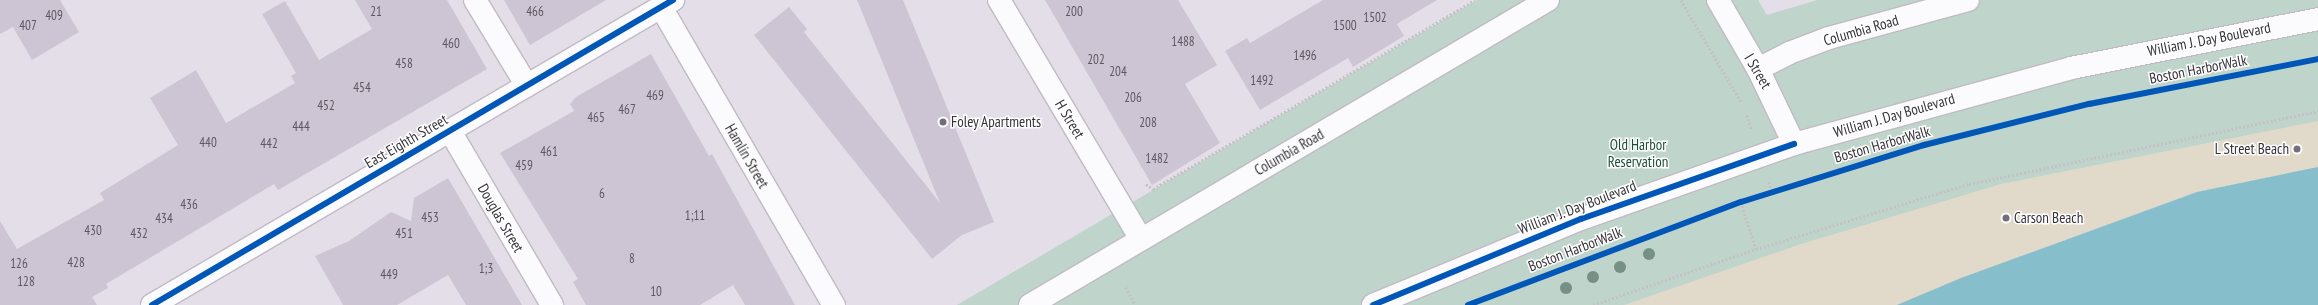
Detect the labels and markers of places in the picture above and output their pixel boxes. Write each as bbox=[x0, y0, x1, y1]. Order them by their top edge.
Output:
place label: Foley Apartments bbox=[951, 113, 1042, 131]
marker: Foley Apartments bbox=[938, 117, 948, 127]
place label: L Street Beach bbox=[2214, 140, 2289, 158]
marker: L Street Beach bbox=[2292, 144, 2302, 154]
place label: Carson Beach bbox=[2014, 209, 2083, 227]
marker: Carson Beach bbox=[2001, 213, 2011, 223]

